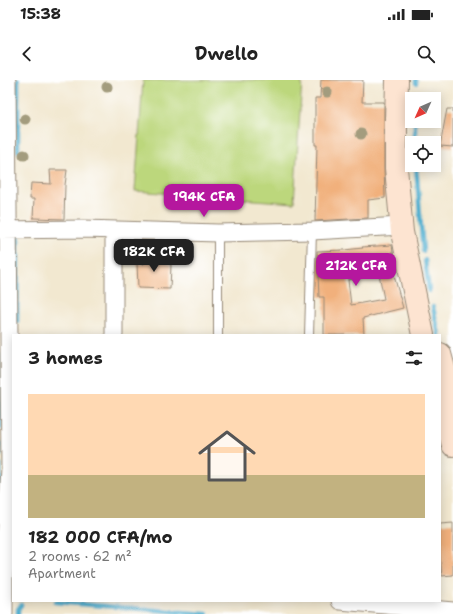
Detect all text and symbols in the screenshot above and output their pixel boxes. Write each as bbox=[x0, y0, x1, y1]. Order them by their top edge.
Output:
text: 15:38 bbox=[20, 4, 61, 24]
text: Dwello bbox=[195, 42, 258, 66]
icon: back bbox=[16, 43, 38, 65]
icon: search bbox=[415, 43, 437, 65]
north arrow bbox=[405, 92, 441, 128]
map controls bbox=[405, 92, 441, 172]
button: locate bbox=[405, 136, 441, 172]
pin: 194K CFA bbox=[163, 184, 245, 218]
text: 194K CFA bbox=[173, 188, 235, 205]
pin: 182K CFA bbox=[113, 239, 195, 273]
text: 182K CFA bbox=[123, 243, 185, 260]
pin: 212K CFA bbox=[315, 253, 397, 287]
text: 212K CFA bbox=[325, 257, 387, 274]
text: 3 homes bbox=[28, 347, 103, 369]
icon: filters bbox=[403, 347, 425, 369]
icon: home bbox=[191, 420, 263, 492]
text: 182 000 CFA/mo bbox=[28, 526, 173, 548]
text: 2 rooms · 62 m² bbox=[28, 548, 132, 565]
text: Apartment bbox=[28, 565, 96, 582]

